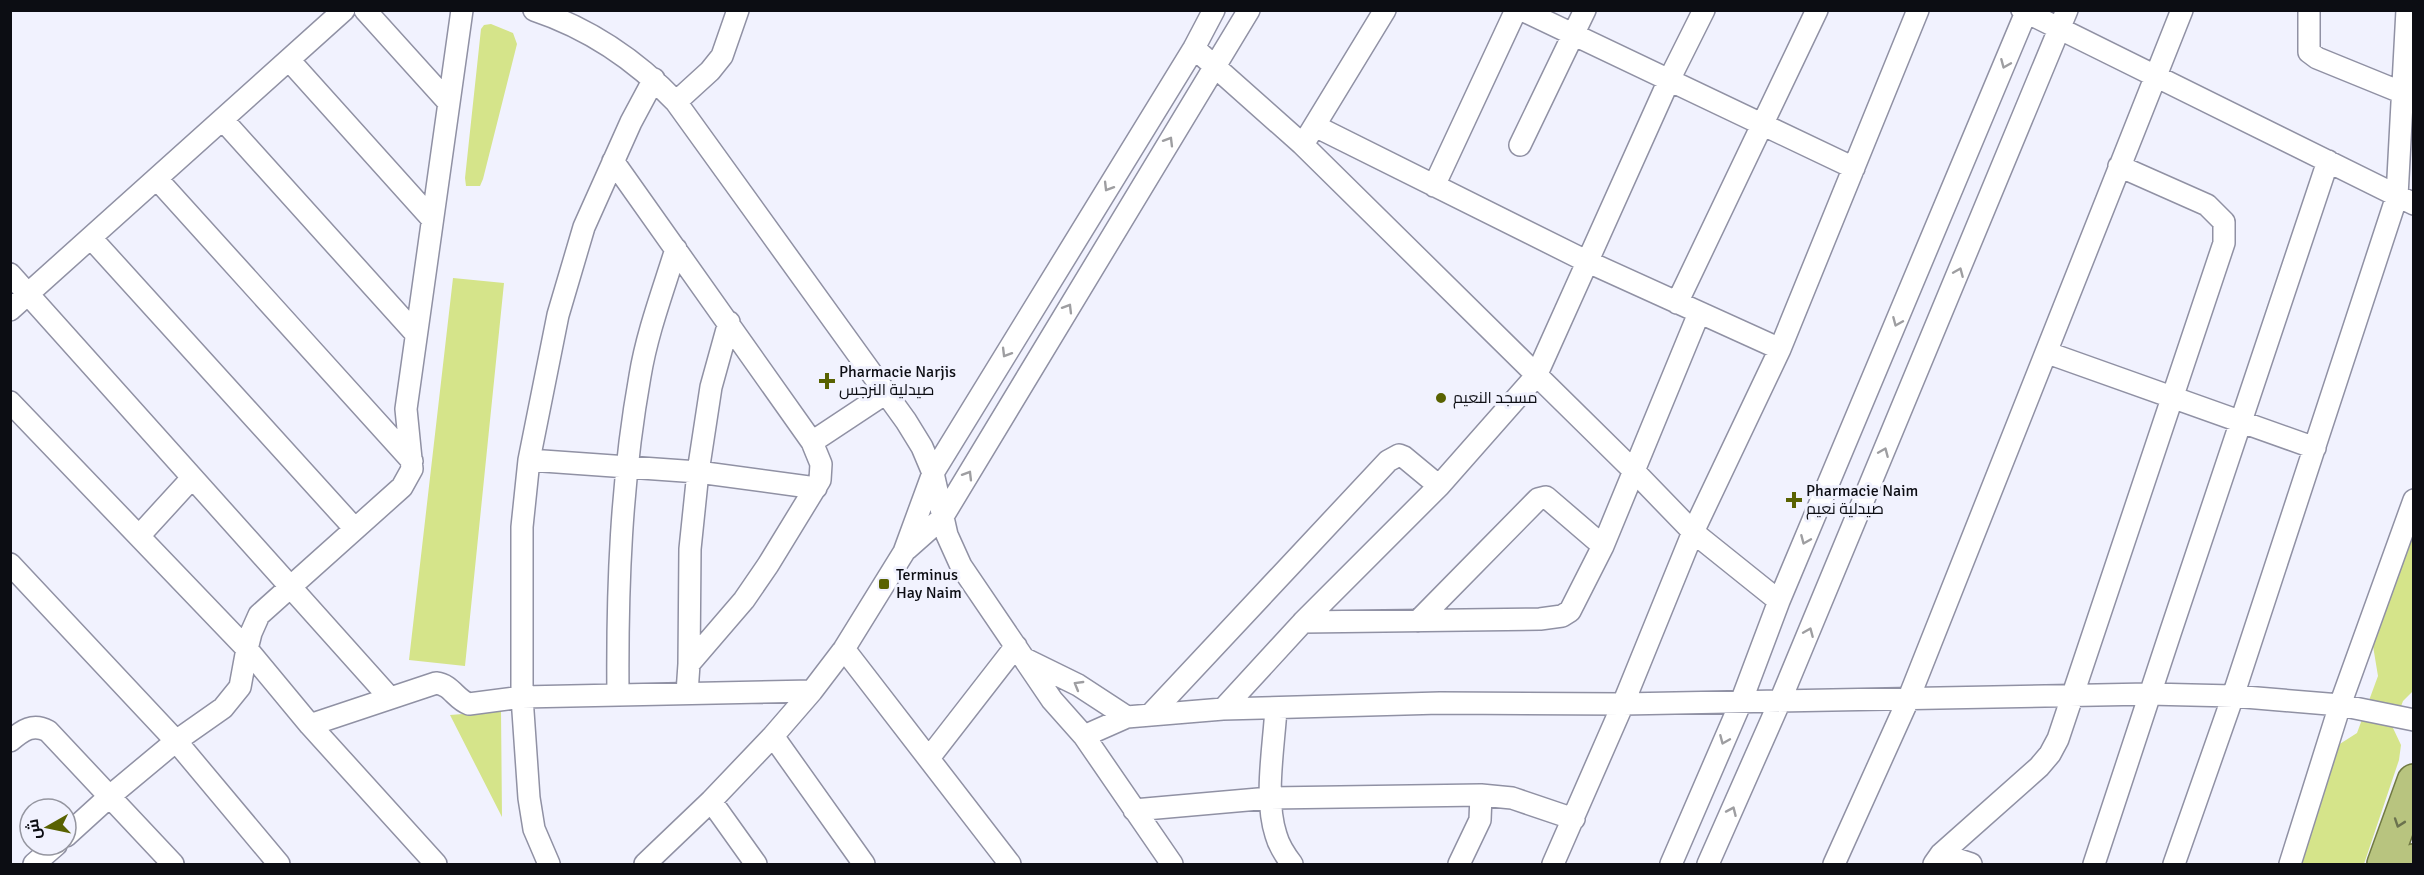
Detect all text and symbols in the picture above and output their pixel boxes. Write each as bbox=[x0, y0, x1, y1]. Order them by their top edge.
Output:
one-way arrow bbox=[2000, 58, 2012, 69]
one-way arrow bbox=[1162, 137, 1174, 147]
one-way arrow bbox=[1104, 181, 1116, 191]
one-way arrow bbox=[1952, 267, 1964, 278]
one-way arrow bbox=[1061, 304, 1073, 314]
one-way arrow bbox=[1892, 315, 1904, 326]
one-way arrow bbox=[1002, 347, 1014, 357]
place label: Pharmacie Narjis صيدلية النرجس bbox=[839, 362, 956, 400]
marker: Pharmacie Narjis صيدلية النرجس bbox=[820, 374, 834, 388]
place label: مسجد النعيم bbox=[1453, 388, 1538, 409]
marker: مسجد النعيم bbox=[1434, 391, 1448, 405]
one-way arrow bbox=[1877, 447, 1889, 458]
one-way arrow bbox=[960, 471, 972, 481]
place label: Pharmacie Naim صيدلية نعيم bbox=[1806, 481, 1918, 520]
marker: Pharmacie Naim صيدلية نعيم bbox=[1787, 493, 1801, 507]
one-way arrow bbox=[1800, 534, 1812, 545]
place label: Terminus Hay Naim bbox=[896, 565, 962, 603]
marker: Terminus Hay Naim bbox=[877, 577, 891, 591]
one-way arrow bbox=[1802, 627, 1814, 638]
one-way arrow bbox=[1074, 681, 1084, 693]
one-way arrow bbox=[1719, 734, 1731, 745]
north arrow bbox=[18, 797, 78, 857]
one-way arrow bbox=[1725, 806, 1737, 817]
text: ش bbox=[23, 817, 46, 841]
one-way arrow bbox=[2393, 817, 2406, 827]

